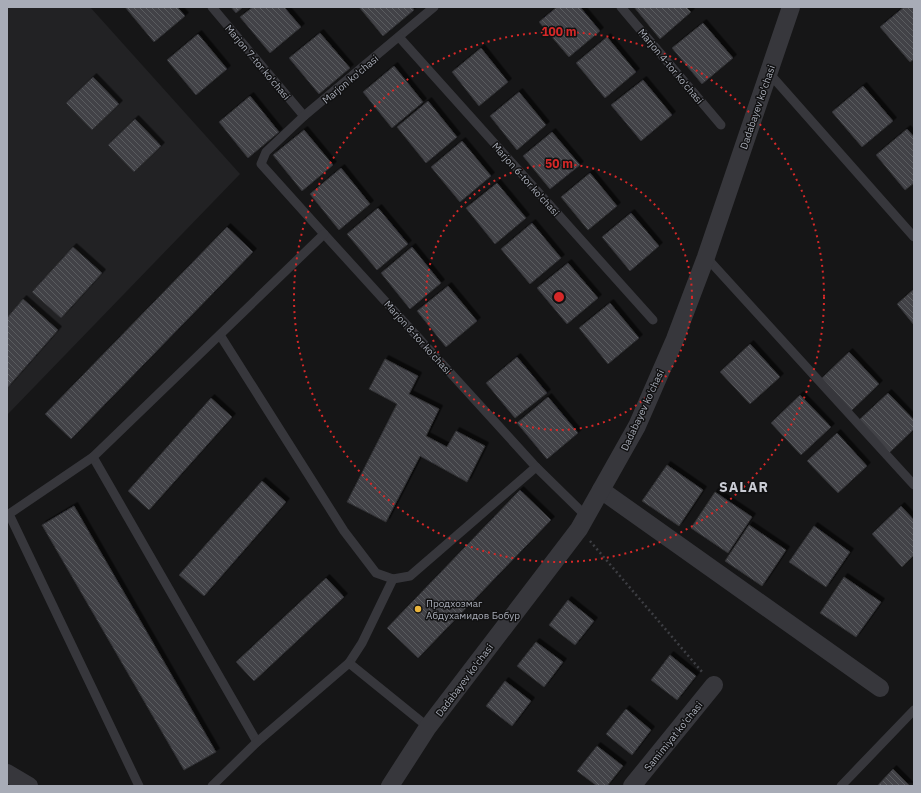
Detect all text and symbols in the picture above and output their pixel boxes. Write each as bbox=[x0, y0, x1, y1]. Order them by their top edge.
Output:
street label: Marjon 7-tor ko'chasi bbox=[222, 22, 293, 103]
text: 100 m bbox=[541, 24, 577, 39]
street label: Marjon 4-tor ko'chasi bbox=[635, 26, 706, 107]
street label: Marjon ko'chasi bbox=[320, 52, 381, 107]
street label: Dadabayev ko'chasi bbox=[737, 63, 778, 151]
street label: Marjon 6-tor ko'chasi bbox=[489, 140, 562, 219]
text: 50 m bbox=[545, 156, 573, 171]
centre of rings bbox=[552, 290, 566, 304]
street label: Marjon 8-tor ko'chasi bbox=[381, 298, 454, 377]
street label: Dadabayev ko'chasi bbox=[618, 368, 667, 453]
district label: SALAR bbox=[719, 478, 769, 496]
place label: Продхозмаг Абдухамидов Бобур bbox=[426, 597, 520, 622]
marker: Продхозмаг Абдухамидов Бобур bbox=[413, 604, 423, 614]
street label: Dadabayev ko'chasi bbox=[433, 641, 496, 719]
street label: Samimiyat ko'chasi bbox=[641, 699, 705, 774]

